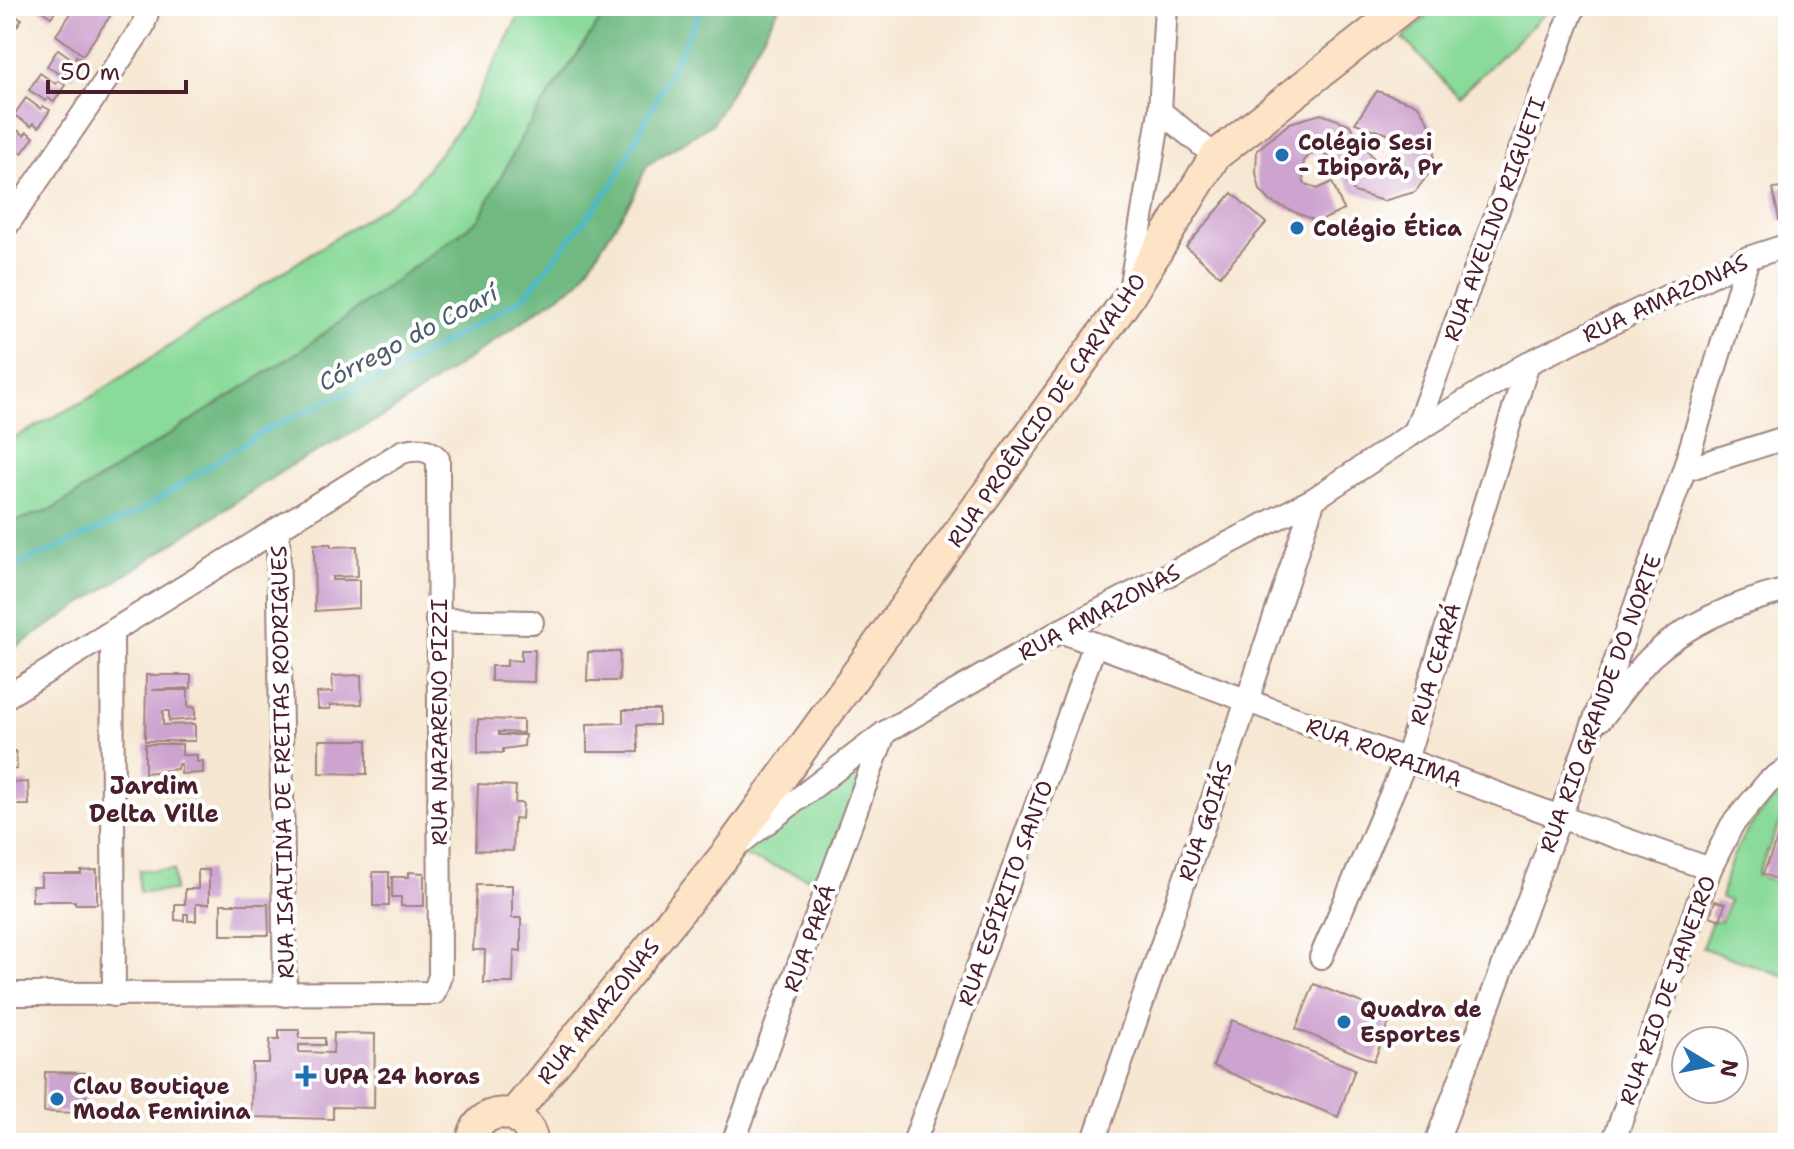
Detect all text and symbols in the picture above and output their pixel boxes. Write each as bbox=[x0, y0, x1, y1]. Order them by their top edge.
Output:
scale bar bbox=[48, 44, 186, 94]
text: 50 m bbox=[60, 56, 120, 88]
street label: RUA AVELINO RIGUETI bbox=[1437, 93, 1552, 345]
place label: Colégio Sesi - Ibiporã, Pr bbox=[1298, 128, 1443, 182]
marker: Colégio Sesi - Ibiporã, Pr bbox=[1273, 146, 1291, 164]
place label: Colégio Ética bbox=[1313, 212, 1462, 243]
marker: Colégio Ética bbox=[1288, 219, 1306, 237]
street label: RUA AMAZONAS bbox=[1578, 247, 1753, 349]
street label: RUA PROÊNCIO DE CARVALHO bbox=[940, 268, 1152, 553]
water label: Córrego do Coarí bbox=[313, 276, 505, 399]
street label: RUA ISALTINA DE FREITAS RODRIGUES bbox=[264, 545, 301, 979]
street label: RUA RIO GRANDE DO NORTE bbox=[1533, 550, 1668, 856]
street label: RUA AMAZONAS bbox=[1013, 558, 1185, 667]
street label: RUA NAZARENO PIZZI bbox=[425, 599, 454, 845]
street label: RUA CEARÁ bbox=[1403, 599, 1468, 729]
street label: RUA RORAIMA bbox=[1302, 711, 1466, 794]
street label: RUA GOIÁS bbox=[1171, 758, 1239, 885]
district label: Jardim Delta Ville bbox=[89, 770, 219, 830]
street label: RUA ESPÍRITO SANTO bbox=[951, 776, 1060, 1010]
street label: RUA RIO DE JANEIRO bbox=[1612, 872, 1722, 1109]
street label: RUA PARÁ bbox=[777, 881, 842, 996]
street label: RUA AMAZONAS bbox=[531, 933, 666, 1090]
place label: Quadra de Esportes bbox=[1360, 995, 1482, 1049]
marker: Quadra de Esportes bbox=[1335, 1013, 1353, 1031]
north arrow bbox=[1670, 1025, 1750, 1105]
text: N bbox=[1713, 1057, 1745, 1079]
place label: UPA 24 horas bbox=[324, 1062, 480, 1091]
marker: UPA 24 horas bbox=[295, 1065, 317, 1087]
place label: Clau Boutique Moda Feminina bbox=[73, 1072, 250, 1126]
marker: Clau Boutique Moda Feminina bbox=[48, 1090, 66, 1108]

